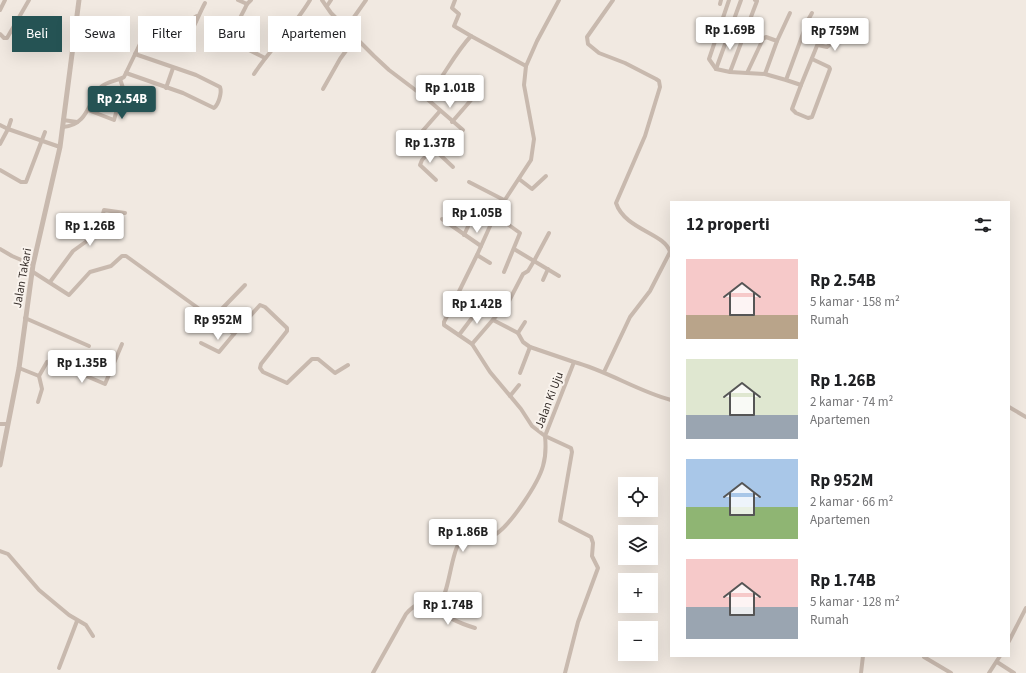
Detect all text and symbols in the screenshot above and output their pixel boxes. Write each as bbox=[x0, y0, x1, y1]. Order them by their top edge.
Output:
chip: Beli bbox=[12, 16, 62, 52]
chip: Sewa bbox=[70, 16, 130, 52]
chip: Filter bbox=[138, 16, 196, 52]
chip: Baru bbox=[204, 16, 260, 52]
chip: Apartemen bbox=[268, 16, 361, 52]
pin: Rp 1.69B bbox=[689, 17, 771, 51]
pin: Rp 759M bbox=[798, 18, 872, 52]
text: Rp 1.69B bbox=[705, 21, 755, 39]
text: Rp 759M bbox=[811, 22, 859, 40]
pin: Rp 1.01B bbox=[409, 75, 491, 109]
text: Rp 1.01B bbox=[425, 79, 475, 97]
pin: Rp 2.54B bbox=[81, 86, 163, 120]
text: Rp 2.54B bbox=[97, 90, 147, 108]
pin: Rp 1.37B bbox=[389, 130, 471, 164]
text: Rp 1.37B bbox=[405, 134, 455, 152]
pin: Rp 1.05B bbox=[436, 200, 518, 234]
text: Rp 1.05B bbox=[452, 204, 502, 222]
pin: Rp 1.26B bbox=[49, 213, 131, 247]
text: 12 properti bbox=[686, 213, 770, 237]
icon: filters bbox=[972, 214, 994, 236]
text: Rp 1.26B bbox=[65, 217, 115, 235]
street label: Jalan Takari bbox=[9, 247, 36, 309]
text: Rp 2.54B bbox=[810, 269, 876, 293]
icon: home bbox=[718, 275, 766, 323]
pin: Rp 1.42B bbox=[436, 291, 518, 325]
text: 5 kamar · 158 m² bbox=[810, 293, 900, 311]
text: Rp 1.42B bbox=[452, 295, 502, 313]
pin: Rp 952M bbox=[181, 307, 255, 341]
text: Rp 952M bbox=[194, 311, 242, 329]
text: Rumah bbox=[810, 311, 849, 329]
pin: Rp 1.35B bbox=[41, 350, 123, 384]
text: Rp 1.35B bbox=[57, 354, 107, 372]
street label: Jalan Ki Uju bbox=[531, 369, 568, 431]
text: Rp 1.26B bbox=[810, 369, 876, 393]
icon: home bbox=[718, 375, 766, 423]
text: 2 kamar · 74 m² bbox=[810, 393, 893, 411]
text: Apartemen bbox=[810, 411, 870, 429]
text: Rp 952M bbox=[810, 469, 873, 493]
icon: home bbox=[718, 475, 766, 523]
map controls bbox=[618, 477, 658, 661]
button: locate bbox=[618, 477, 658, 517]
text: 2 kamar · 66 m² bbox=[810, 493, 893, 511]
text: Apartemen bbox=[810, 511, 870, 529]
pin: Rp 1.86B bbox=[422, 519, 504, 553]
text: Rp 1.86B bbox=[438, 523, 488, 541]
button: layers bbox=[618, 525, 658, 565]
text: Rp 1.74B bbox=[810, 569, 876, 593]
button: + bbox=[618, 573, 658, 613]
icon: home bbox=[718, 575, 766, 623]
pin: Rp 1.74B bbox=[407, 592, 489, 626]
text: 5 kamar · 128 m² bbox=[810, 593, 900, 611]
text: Rp 1.74B bbox=[423, 596, 473, 614]
text: Rumah bbox=[810, 611, 849, 629]
button: − bbox=[618, 621, 658, 661]

